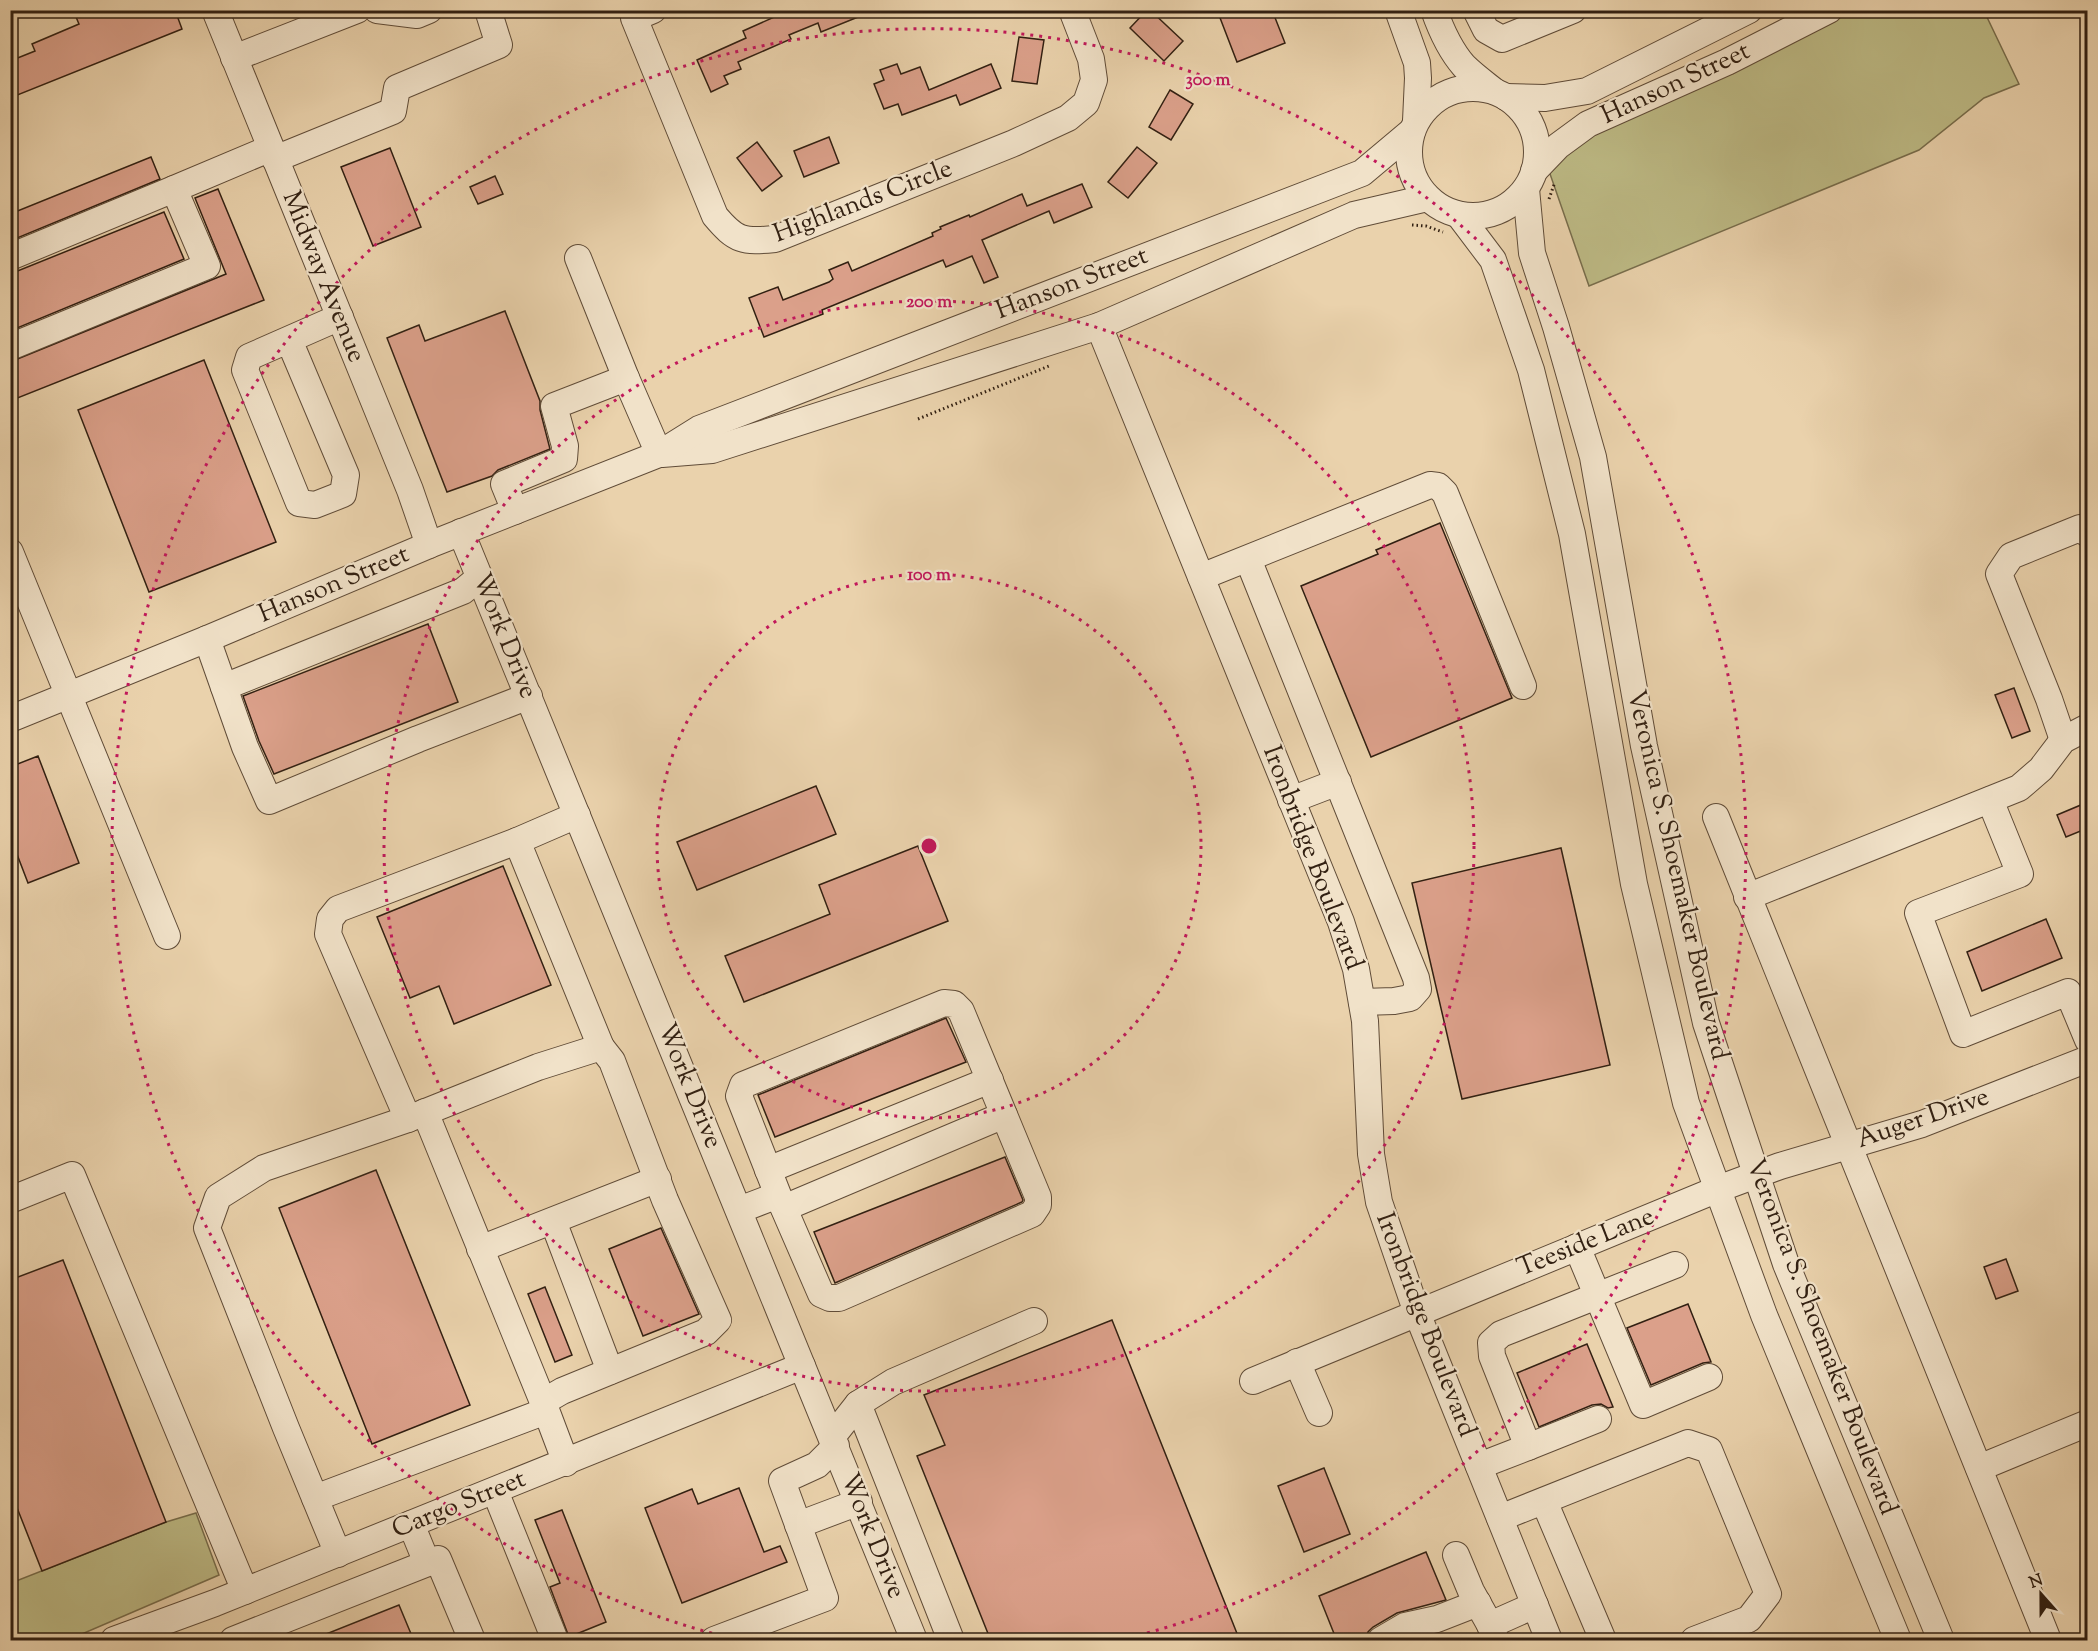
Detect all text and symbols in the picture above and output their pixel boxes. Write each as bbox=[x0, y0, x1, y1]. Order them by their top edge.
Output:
street label: Hanson Street bbox=[1595, 33, 1757, 135]
text: 300 m bbox=[1186, 68, 1231, 94]
street label: Highlands Circle bbox=[768, 151, 958, 253]
street label: Midway Avenue bbox=[272, 186, 374, 368]
street label: Hanson Street bbox=[990, 238, 1154, 330]
text: 200 m bbox=[906, 290, 952, 316]
street label: Hanson Street bbox=[253, 537, 415, 633]
text: 100 m bbox=[907, 563, 951, 589]
street label: Work Drive bbox=[462, 568, 546, 704]
street label: Veronica S. Shoemaker Boulevard bbox=[1616, 686, 1738, 1064]
street label: Ironbridge Boulevard bbox=[1252, 741, 1372, 976]
centre of rings bbox=[919, 836, 939, 856]
street label: Work Drive bbox=[647, 1018, 731, 1154]
street label: Auger Drive bbox=[1852, 1079, 1994, 1159]
street label: Veronica S. Shoemaker Boulevard bbox=[1736, 1154, 1906, 1521]
street label: Teeside Lane bbox=[1512, 1199, 1660, 1287]
street label: Ironbridge Boulevard bbox=[1365, 1208, 1485, 1443]
street label: Cargo Street bbox=[387, 1461, 532, 1549]
street label: Work Drive bbox=[830, 1468, 914, 1604]
north arrow bbox=[2011, 1564, 2071, 1624]
text: N bbox=[2026, 1569, 2047, 1595]

